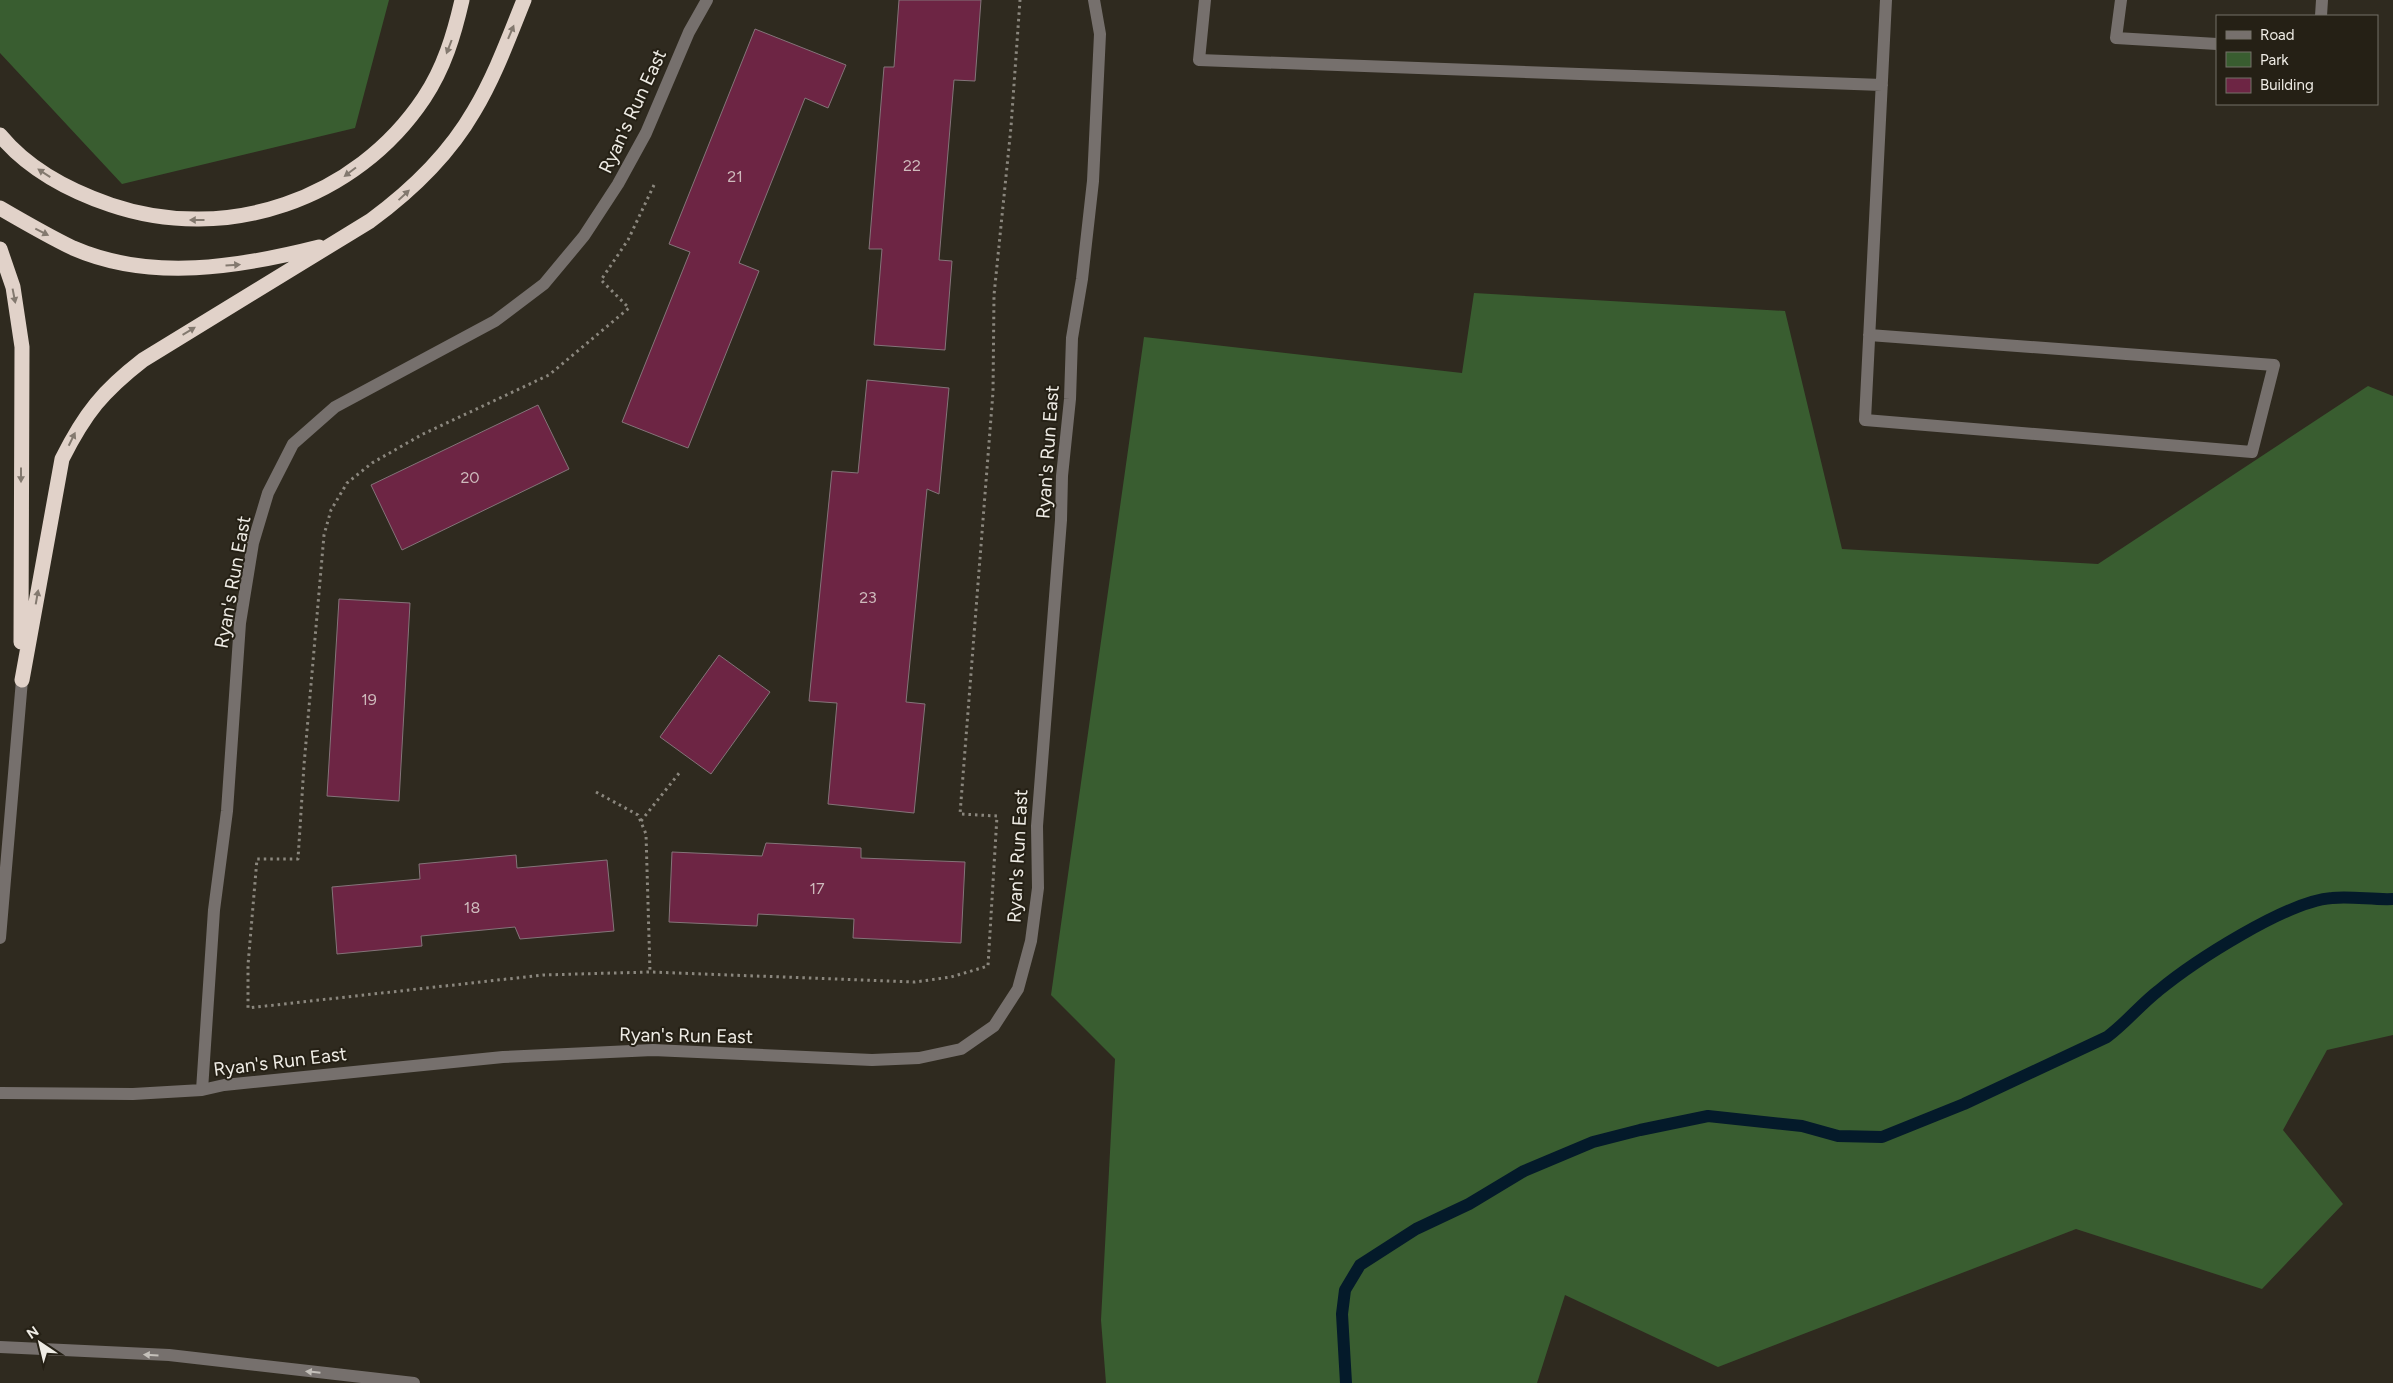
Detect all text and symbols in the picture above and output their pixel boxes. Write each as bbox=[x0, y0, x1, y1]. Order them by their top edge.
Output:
legend bbox=[2216, 15, 2378, 105]
one-way arrow bbox=[507, 24, 515, 39]
text: Road bbox=[2260, 26, 2295, 44]
one-way arrow bbox=[445, 40, 453, 55]
street label: Ryan's Run East bbox=[594, 46, 671, 177]
text: Park bbox=[2260, 51, 2289, 69]
text: Building bbox=[2260, 76, 2314, 94]
house number: 22 bbox=[903, 156, 921, 175]
one-way arrow bbox=[344, 167, 357, 178]
house number: 21 bbox=[727, 167, 743, 186]
one-way arrow bbox=[37, 168, 51, 178]
one-way arrow bbox=[397, 189, 409, 201]
one-way arrow bbox=[189, 216, 205, 224]
one-way arrow bbox=[35, 228, 49, 236]
one-way arrow bbox=[226, 261, 242, 269]
one-way arrow bbox=[11, 288, 19, 304]
one-way arrow bbox=[183, 326, 196, 335]
street label: Ryan's Run East bbox=[1031, 384, 1064, 520]
one-way arrow bbox=[68, 432, 76, 446]
one-way arrow bbox=[17, 467, 25, 483]
house number: 20 bbox=[460, 468, 480, 487]
street label: Ryan's Run East bbox=[210, 514, 255, 650]
house number: 23 bbox=[859, 588, 877, 607]
one-way arrow bbox=[33, 589, 41, 605]
house number: 19 bbox=[361, 690, 377, 709]
street label: Ryan's Run East bbox=[1003, 789, 1032, 924]
house number: 17 bbox=[809, 879, 825, 898]
house number: 18 bbox=[464, 898, 480, 917]
street label: Ryan's Run East bbox=[619, 1023, 753, 1048]
street label: Ryan's Run East bbox=[212, 1042, 348, 1081]
north arrow bbox=[15, 1318, 65, 1368]
text: N bbox=[24, 1323, 42, 1343]
one-way arrow bbox=[143, 1350, 159, 1358]
one-way arrow bbox=[305, 1368, 321, 1376]

